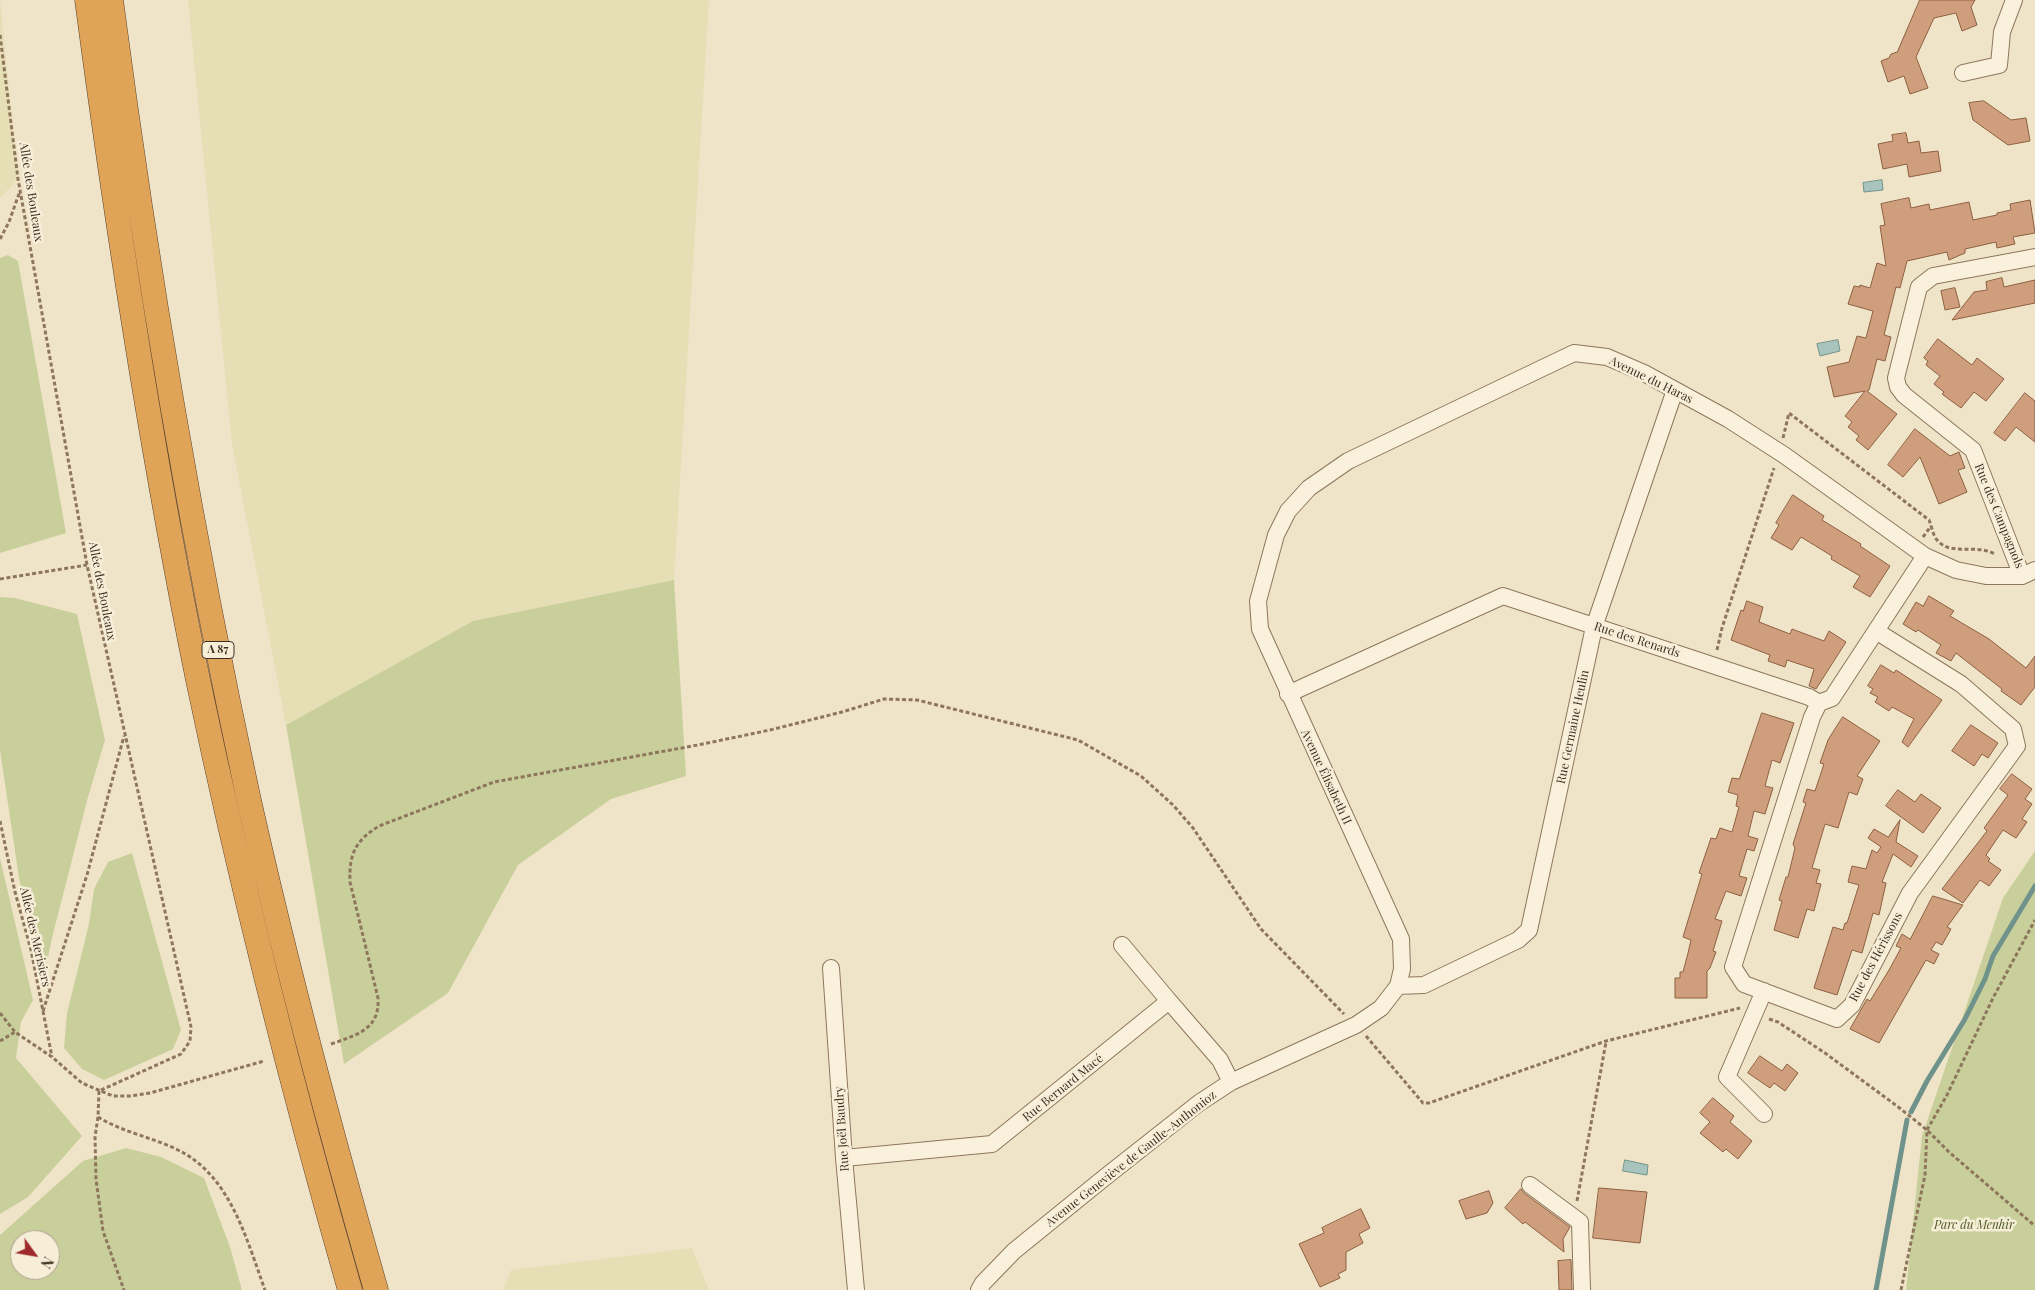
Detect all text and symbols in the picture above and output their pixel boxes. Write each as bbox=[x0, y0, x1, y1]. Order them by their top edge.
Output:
street label: Allée des Bouleaux bbox=[16, 141, 46, 243]
street label: Avenue du Haras bbox=[1607, 354, 1695, 406]
street label: Rue des Campagnols bbox=[1971, 461, 2027, 571]
street label: Allée des Bouleaux bbox=[85, 540, 119, 642]
street label: Rue des Renards bbox=[1592, 619, 1682, 661]
road number: A 87 bbox=[202, 642, 234, 658]
street label: Rue Germaine Heulin bbox=[1554, 669, 1592, 785]
street label: Avenue Élisabeth II bbox=[1298, 727, 1354, 827]
street label: Allée des Merisiers bbox=[17, 886, 53, 988]
street label: Rue des Hérissons bbox=[1846, 910, 1906, 1004]
street label: Rue Bernard Macé bbox=[1020, 1051, 1106, 1125]
street label: Rue Joël Baudry bbox=[832, 1086, 852, 1172]
street label: Avenue Geneviève de Gaulle-Anthonioz bbox=[1043, 1088, 1219, 1230]
park label: Parc du Menhir bbox=[1934, 1218, 2014, 1232]
north arrow bbox=[10, 1230, 60, 1280]
text: N bbox=[37, 1253, 58, 1272]

